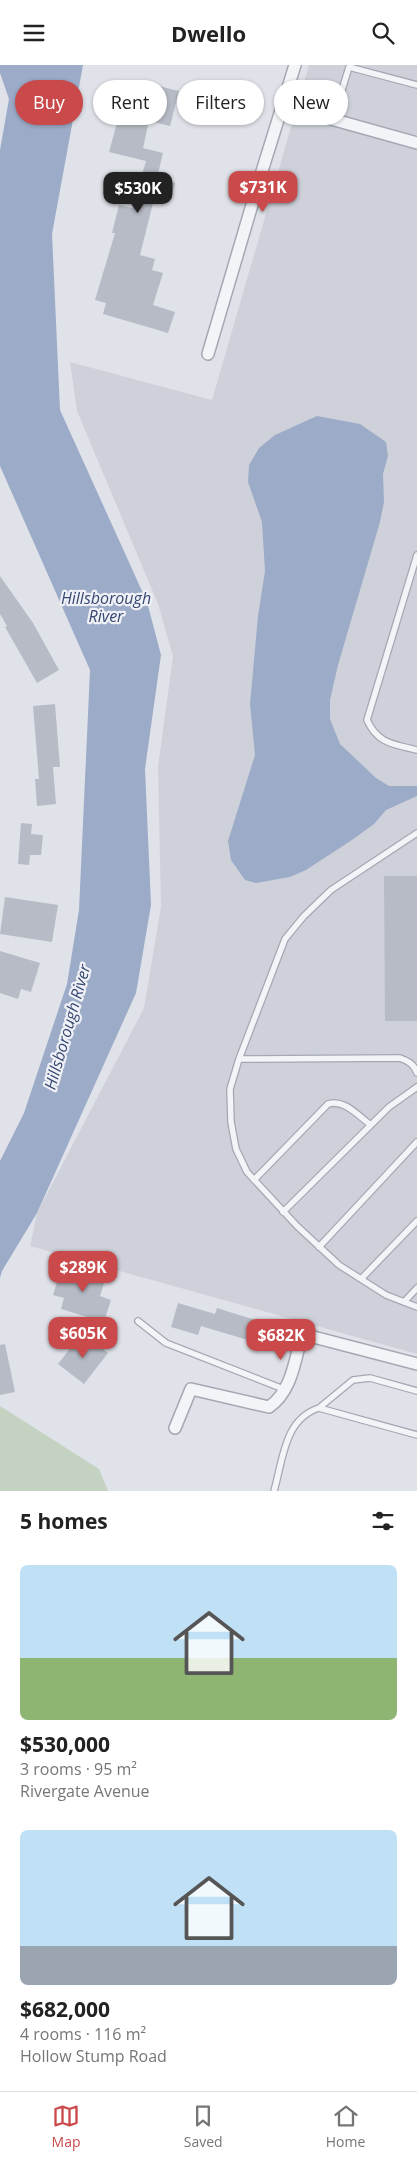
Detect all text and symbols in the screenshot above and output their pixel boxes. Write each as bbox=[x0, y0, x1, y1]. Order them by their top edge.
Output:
text: Dwello bbox=[171, 18, 246, 48]
icon: menu bbox=[20, 19, 48, 47]
icon: search bbox=[369, 19, 397, 47]
chip: Buy bbox=[15, 80, 83, 125]
chip: Rent bbox=[93, 80, 167, 125]
chip: Filters bbox=[177, 80, 264, 125]
chip: New bbox=[274, 80, 348, 125]
pin: $530K bbox=[103, 171, 173, 214]
pin: $731K bbox=[228, 171, 298, 213]
text: $731K bbox=[239, 176, 287, 198]
text: $530K bbox=[114, 177, 162, 199]
water label: Hillsborough River bbox=[61, 587, 151, 627]
water label: Hillsborough River bbox=[39, 961, 96, 1092]
pin: $289K bbox=[48, 1251, 118, 1293]
text: $289K bbox=[59, 1256, 107, 1278]
pin: $605K bbox=[48, 1317, 118, 1359]
pin: $682K bbox=[246, 1319, 316, 1361]
text: $605K bbox=[59, 1322, 107, 1344]
text: $682K bbox=[257, 1324, 305, 1346]
text: 5 homes bbox=[20, 1507, 108, 1535]
icon: filters bbox=[369, 1507, 397, 1535]
icon: home bbox=[164, 1598, 254, 1688]
text: $530,000 bbox=[20, 1730, 110, 1758]
text: 3 rooms · 95 m² bbox=[20, 1758, 137, 1780]
text: Rivergate Avenue bbox=[20, 1780, 150, 1802]
icon: home bbox=[164, 1863, 254, 1953]
text: $682,000 bbox=[20, 1995, 110, 2023]
text: 4 rooms · 116 m² bbox=[20, 2023, 146, 2045]
text: Hollow Stump Road bbox=[20, 2045, 167, 2067]
tab: Map bbox=[52, 2102, 81, 2151]
tab: Saved bbox=[184, 2102, 223, 2151]
tab: Home bbox=[326, 2102, 365, 2151]

